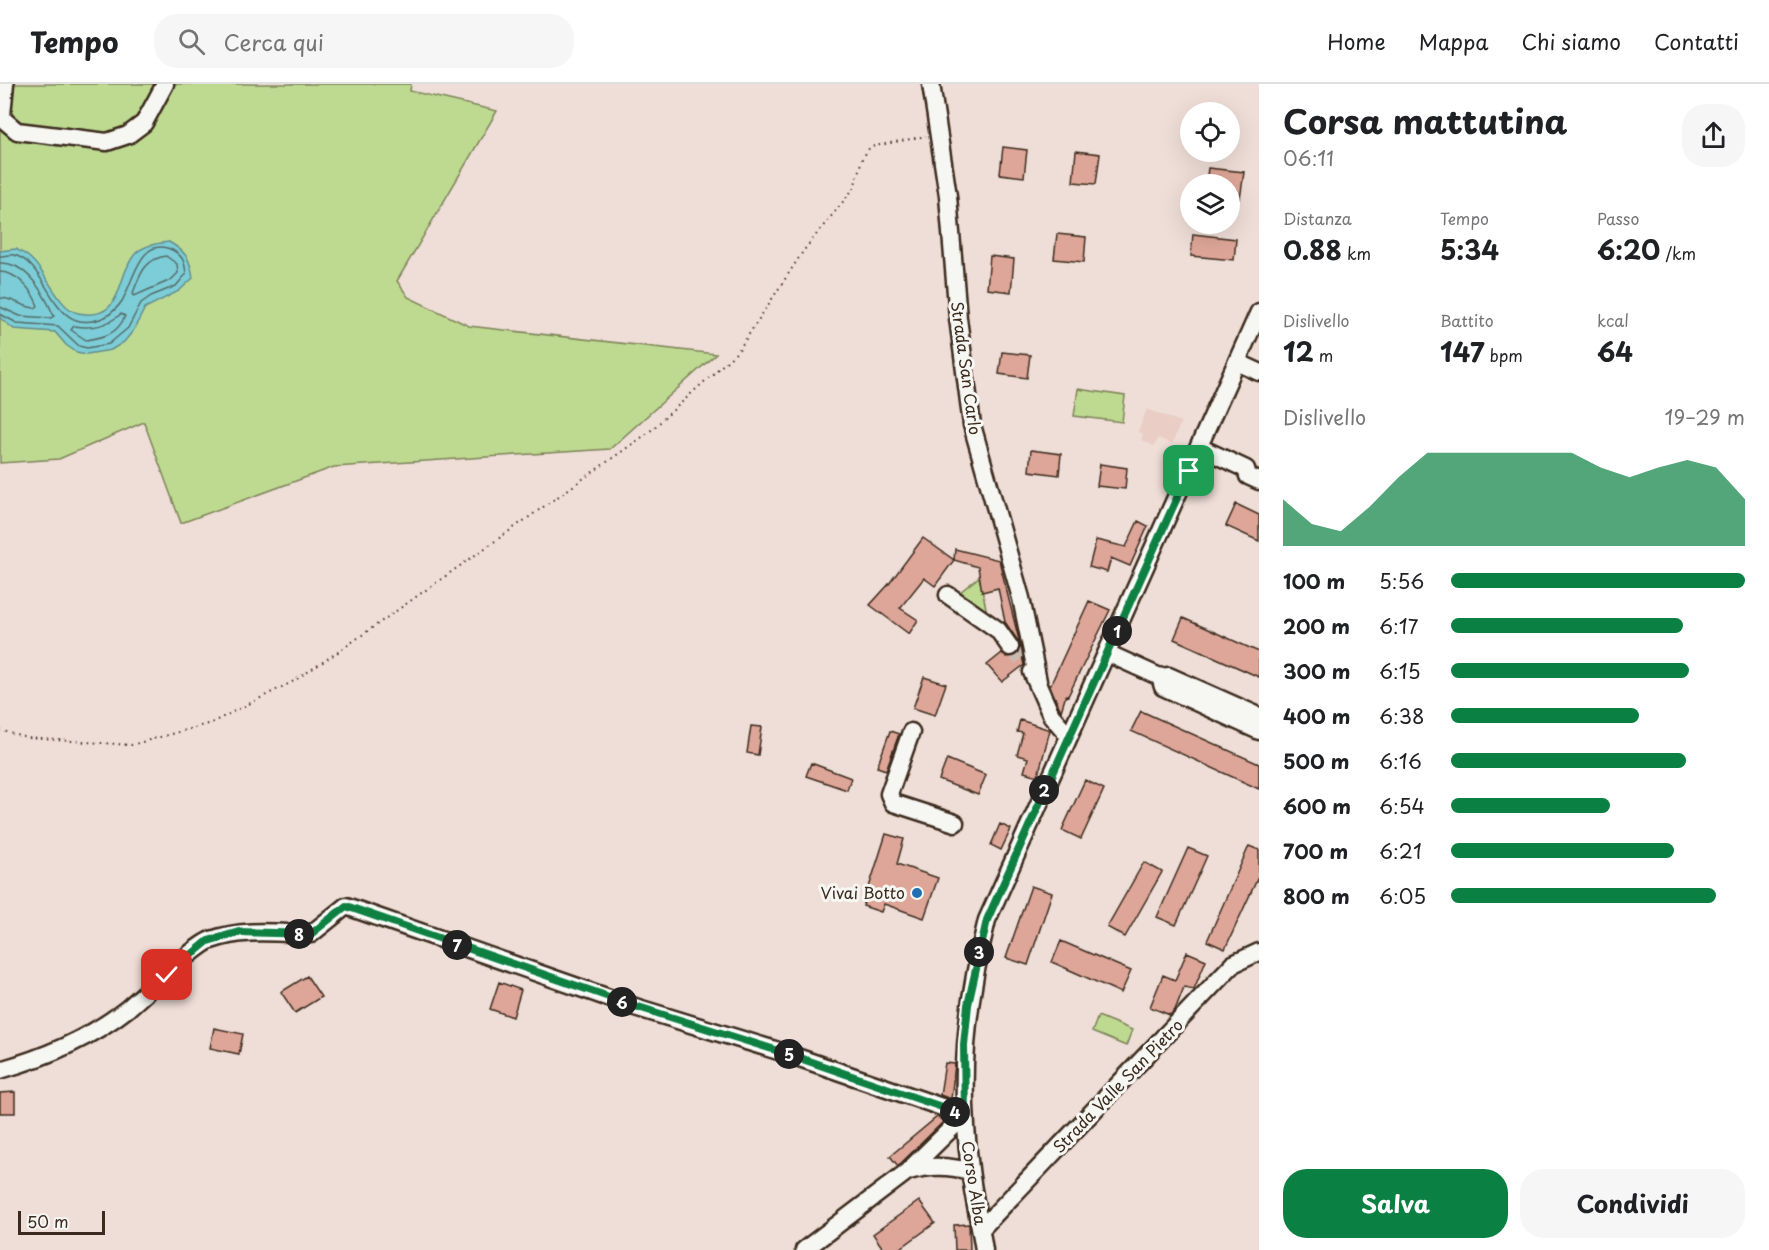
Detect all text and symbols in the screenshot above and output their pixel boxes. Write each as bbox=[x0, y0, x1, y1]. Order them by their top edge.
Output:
search box bbox=[154, 14, 574, 68]
text: Tempo bbox=[30, 20, 118, 63]
icon: search bbox=[175, 25, 208, 58]
text: Cerca qui bbox=[223, 25, 324, 58]
text: Home bbox=[1327, 25, 1386, 57]
text: Mappa bbox=[1419, 25, 1489, 57]
text: Chi siamo bbox=[1522, 25, 1621, 57]
text: Contatti bbox=[1654, 25, 1739, 57]
text: Corsa mattutina bbox=[1283, 95, 1567, 145]
map controls bbox=[1180, 102, 1240, 234]
button: locate bbox=[1180, 102, 1240, 162]
button: share bbox=[1682, 104, 1745, 167]
text: 06:11 bbox=[1283, 143, 1334, 173]
button: layers bbox=[1180, 174, 1240, 234]
text: Distanza bbox=[1283, 206, 1352, 230]
text: Tempo bbox=[1440, 206, 1489, 230]
text: Passo bbox=[1597, 206, 1639, 230]
text: 0.88 bbox=[1283, 230, 1342, 269]
text: 5:34 bbox=[1440, 230, 1499, 269]
text: 6:20 bbox=[1597, 230, 1660, 269]
text: km bbox=[1342, 241, 1371, 265]
text: /km bbox=[1660, 241, 1696, 265]
street label: Strada San Carlo bbox=[946, 300, 988, 436]
text: Dislivello bbox=[1283, 308, 1349, 332]
text: Battito bbox=[1440, 308, 1494, 332]
text: kcal bbox=[1597, 308, 1629, 332]
text: 12 bbox=[1283, 332, 1314, 371]
text: 147 bbox=[1440, 332, 1485, 371]
text: 64 bbox=[1597, 332, 1633, 371]
text: m bbox=[1314, 343, 1333, 367]
text: bpm bbox=[1485, 343, 1523, 367]
text: Dislivello bbox=[1283, 402, 1366, 432]
text: 19–29 m bbox=[1664, 402, 1745, 432]
pin bbox=[1163, 445, 1214, 496]
icon: arrive bbox=[1172, 454, 1205, 487]
text: 100 m bbox=[1283, 566, 1345, 596]
text: 5:56 bbox=[1379, 566, 1424, 596]
text: 200 m bbox=[1283, 611, 1350, 641]
text: 6:17 bbox=[1379, 611, 1418, 641]
pin: 1 bbox=[1102, 616, 1132, 646]
text: 1 bbox=[1113, 619, 1121, 643]
text: 300 m bbox=[1283, 656, 1351, 686]
text: 6:15 bbox=[1379, 656, 1421, 686]
text: 400 m bbox=[1283, 701, 1351, 731]
text: 6:38 bbox=[1379, 701, 1424, 731]
text: 500 m bbox=[1283, 746, 1350, 776]
text: 6:16 bbox=[1379, 746, 1422, 776]
pin: 2 bbox=[1029, 775, 1059, 805]
text: 2 bbox=[1038, 778, 1050, 802]
text: 600 m bbox=[1283, 791, 1351, 821]
text: 6:54 bbox=[1379, 791, 1425, 821]
text: 700 m bbox=[1283, 836, 1348, 866]
text: 6:21 bbox=[1379, 836, 1422, 866]
place label: Vivai Botto bbox=[821, 880, 905, 904]
text: 800 m bbox=[1283, 881, 1350, 911]
text: 6:05 bbox=[1379, 881, 1426, 911]
marker: Vivai Botto bbox=[910, 886, 924, 900]
pin: 8 bbox=[284, 919, 314, 949]
text: 8 bbox=[294, 922, 304, 946]
pin: 7 bbox=[442, 930, 472, 960]
text: 7 bbox=[452, 933, 462, 957]
pin: 3 bbox=[964, 937, 994, 967]
text: 3 bbox=[974, 940, 984, 964]
pin bbox=[141, 949, 192, 1000]
icon: check bbox=[150, 958, 183, 991]
pin: 6 bbox=[607, 987, 637, 1017]
text: 6 bbox=[616, 990, 628, 1014]
street label: Strada Valle San Pietro bbox=[1047, 1013, 1188, 1158]
pin: 5 bbox=[774, 1039, 804, 1069]
text: 5 bbox=[784, 1042, 794, 1066]
pin: 4 bbox=[940, 1097, 970, 1127]
text: 4 bbox=[950, 1100, 960, 1124]
street label: Corso Alba bbox=[956, 1139, 993, 1227]
button: Salva bbox=[1283, 1169, 1508, 1238]
button: Condividi bbox=[1520, 1169, 1745, 1238]
scale bar bbox=[18, 1208, 105, 1236]
text: 50 m bbox=[27, 1209, 68, 1233]

